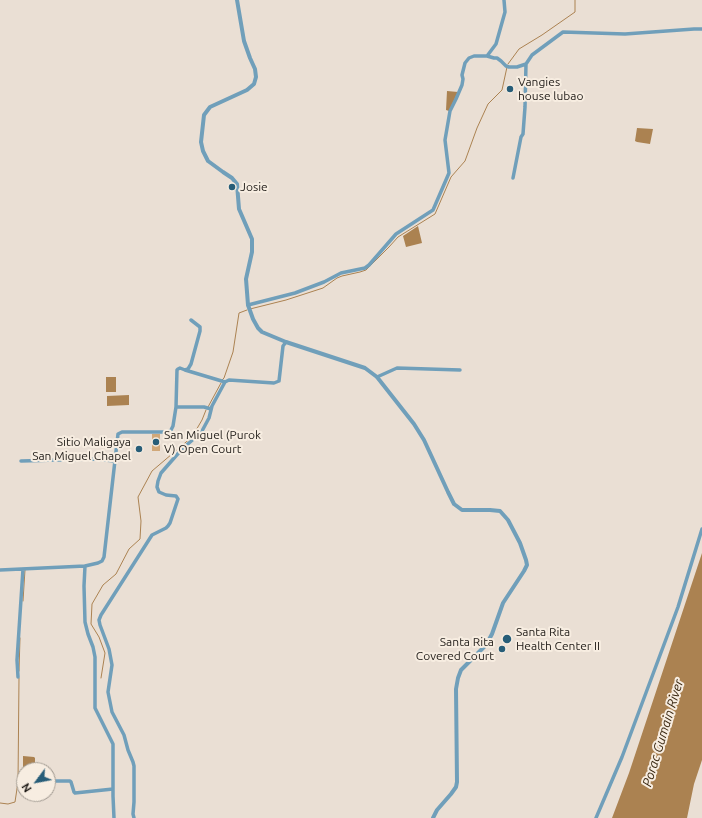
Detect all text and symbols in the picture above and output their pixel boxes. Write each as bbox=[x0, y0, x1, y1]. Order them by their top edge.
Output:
place label: Vangies house lubao bbox=[518, 75, 584, 103]
marker: Vangies house lubao bbox=[505, 84, 515, 94]
place label: Josie bbox=[240, 180, 268, 194]
marker: Josie bbox=[227, 182, 237, 192]
place label: San Miguel (Purok V) Open Court bbox=[164, 428, 261, 456]
place label: Sitio Maligaya San Miguel Chapel bbox=[32, 435, 131, 463]
marker: San Miguel (Purok V) Open Court bbox=[151, 437, 161, 447]
marker: Sitio Maligaya San Miguel Chapel bbox=[134, 444, 144, 454]
place label: Santa Rita Health Center II bbox=[516, 625, 600, 653]
marker: Santa Rita Health Center II bbox=[501, 633, 513, 645]
place label: Santa Rita Covered Court bbox=[416, 635, 494, 663]
marker: Santa Rita Covered Court bbox=[497, 644, 507, 654]
water label: Porac Gumain River bbox=[639, 677, 687, 789]
north arrow bbox=[16, 762, 56, 802]
text: N bbox=[19, 781, 34, 794]

